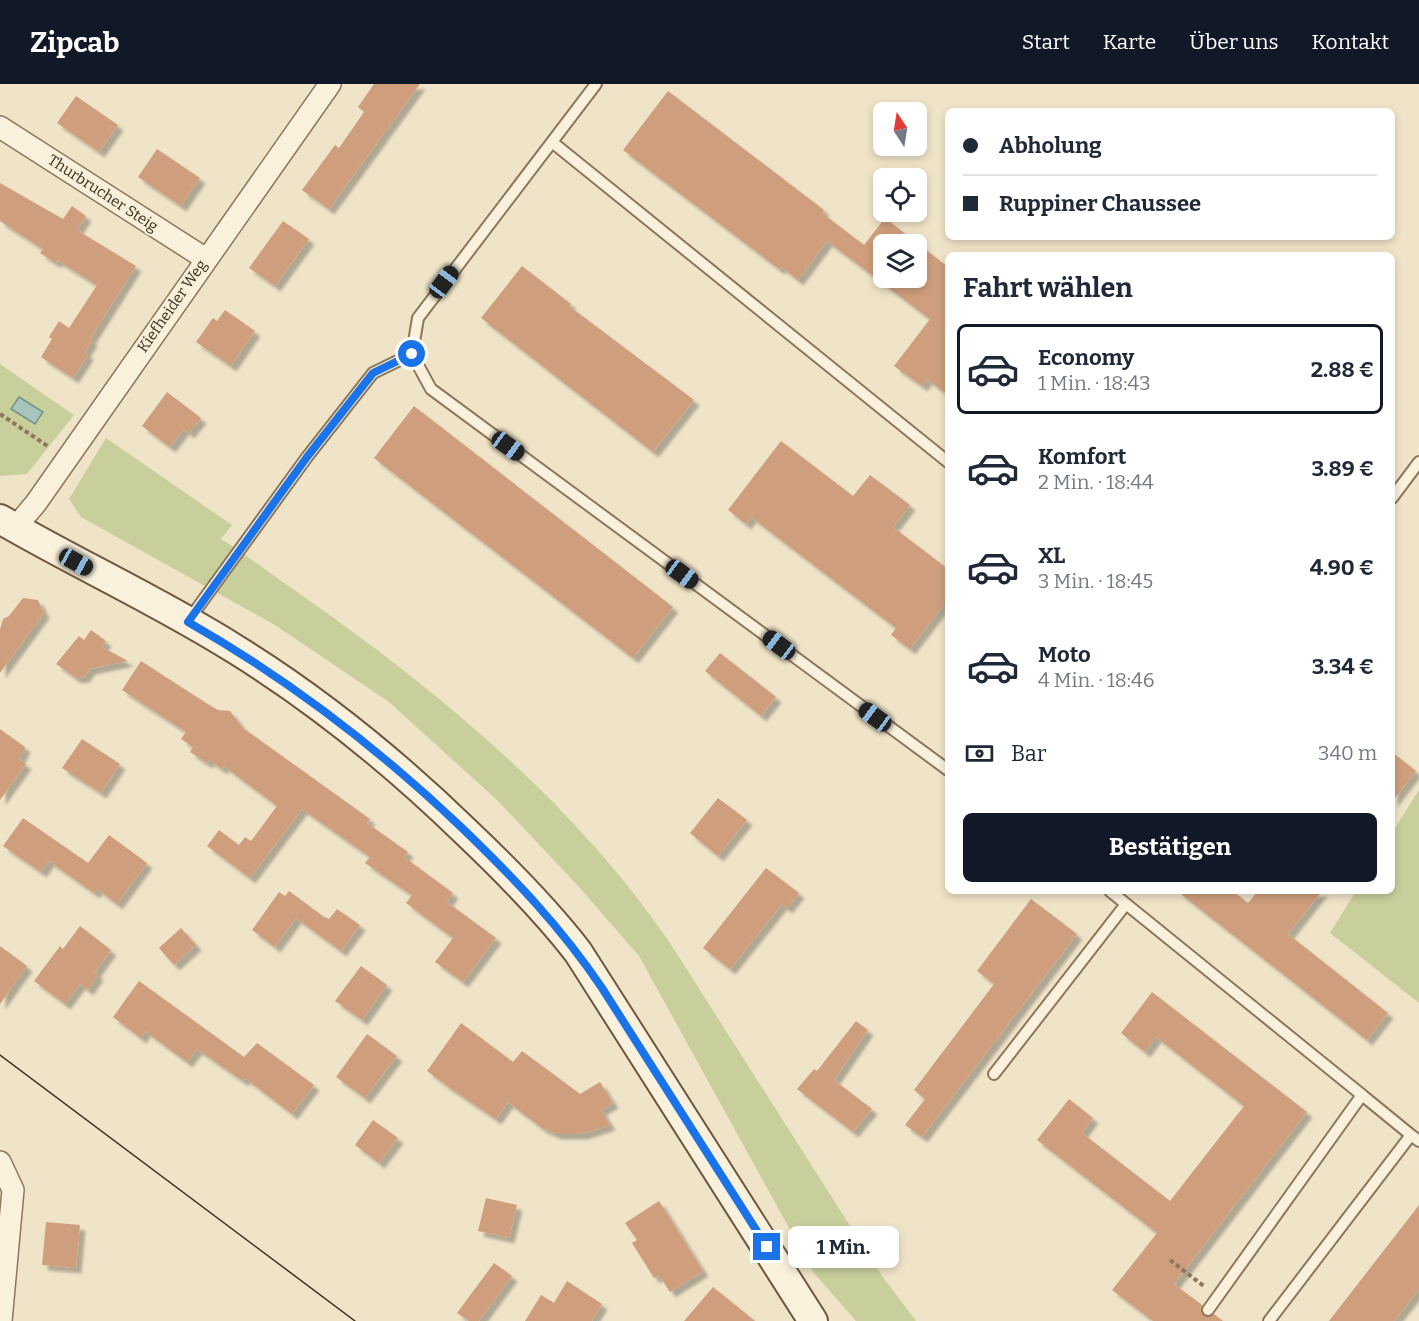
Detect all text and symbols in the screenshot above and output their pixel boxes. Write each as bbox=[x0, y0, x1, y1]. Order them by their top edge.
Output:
text: Zipcab bbox=[30, 26, 119, 59]
text: Start bbox=[1022, 29, 1070, 55]
text: Karte bbox=[1103, 29, 1156, 55]
text: Über uns bbox=[1189, 29, 1279, 55]
text: Kontakt bbox=[1312, 29, 1389, 55]
north arrow bbox=[873, 102, 927, 156]
map controls bbox=[873, 102, 927, 288]
text: Abholung bbox=[999, 132, 1102, 159]
street label: Thurbrucher Steig bbox=[45, 151, 161, 235]
button: locate bbox=[873, 168, 927, 222]
text: Ruppiner Chaussee bbox=[999, 190, 1201, 217]
button: layers bbox=[873, 234, 927, 288]
street label: Kiefheider Weg bbox=[133, 256, 211, 356]
car bbox=[426, 262, 462, 302]
text: Fahrt wählen bbox=[963, 272, 1133, 304]
route start bbox=[398, 340, 425, 367]
icon: car bbox=[966, 342, 1020, 396]
text: Economy bbox=[1038, 344, 1134, 371]
text: 2.88 € bbox=[1311, 356, 1374, 383]
text: 1 Min. · 18:43 bbox=[1038, 371, 1151, 395]
car bbox=[488, 428, 528, 464]
icon: car bbox=[966, 441, 1020, 495]
text: Komfort bbox=[1038, 443, 1127, 470]
text: 3.89 € bbox=[1312, 455, 1374, 482]
text: 2 Min. · 18:44 bbox=[1038, 470, 1154, 494]
icon: car bbox=[966, 540, 1020, 594]
text: XL bbox=[1038, 542, 1065, 569]
car bbox=[56, 545, 96, 579]
text: 4.90 € bbox=[1310, 554, 1374, 581]
car bbox=[662, 556, 702, 592]
text: 3 Min. · 18:45 bbox=[1038, 569, 1153, 593]
car bbox=[759, 627, 799, 663]
icon: car bbox=[966, 639, 1020, 693]
text: Moto bbox=[1038, 641, 1091, 668]
text: 3.34 € bbox=[1312, 653, 1374, 680]
text: 4 Min. · 18:46 bbox=[1038, 668, 1154, 692]
car bbox=[855, 699, 895, 735]
icon: cash bbox=[963, 737, 996, 770]
text: Bar bbox=[1011, 740, 1046, 767]
text: 340 m bbox=[1318, 741, 1377, 765]
button: Bestätigen bbox=[963, 813, 1377, 882]
callout: 1 Min. bbox=[788, 1226, 899, 1268]
route end bbox=[753, 1233, 780, 1260]
text: 1 Min. bbox=[817, 1235, 870, 1259]

